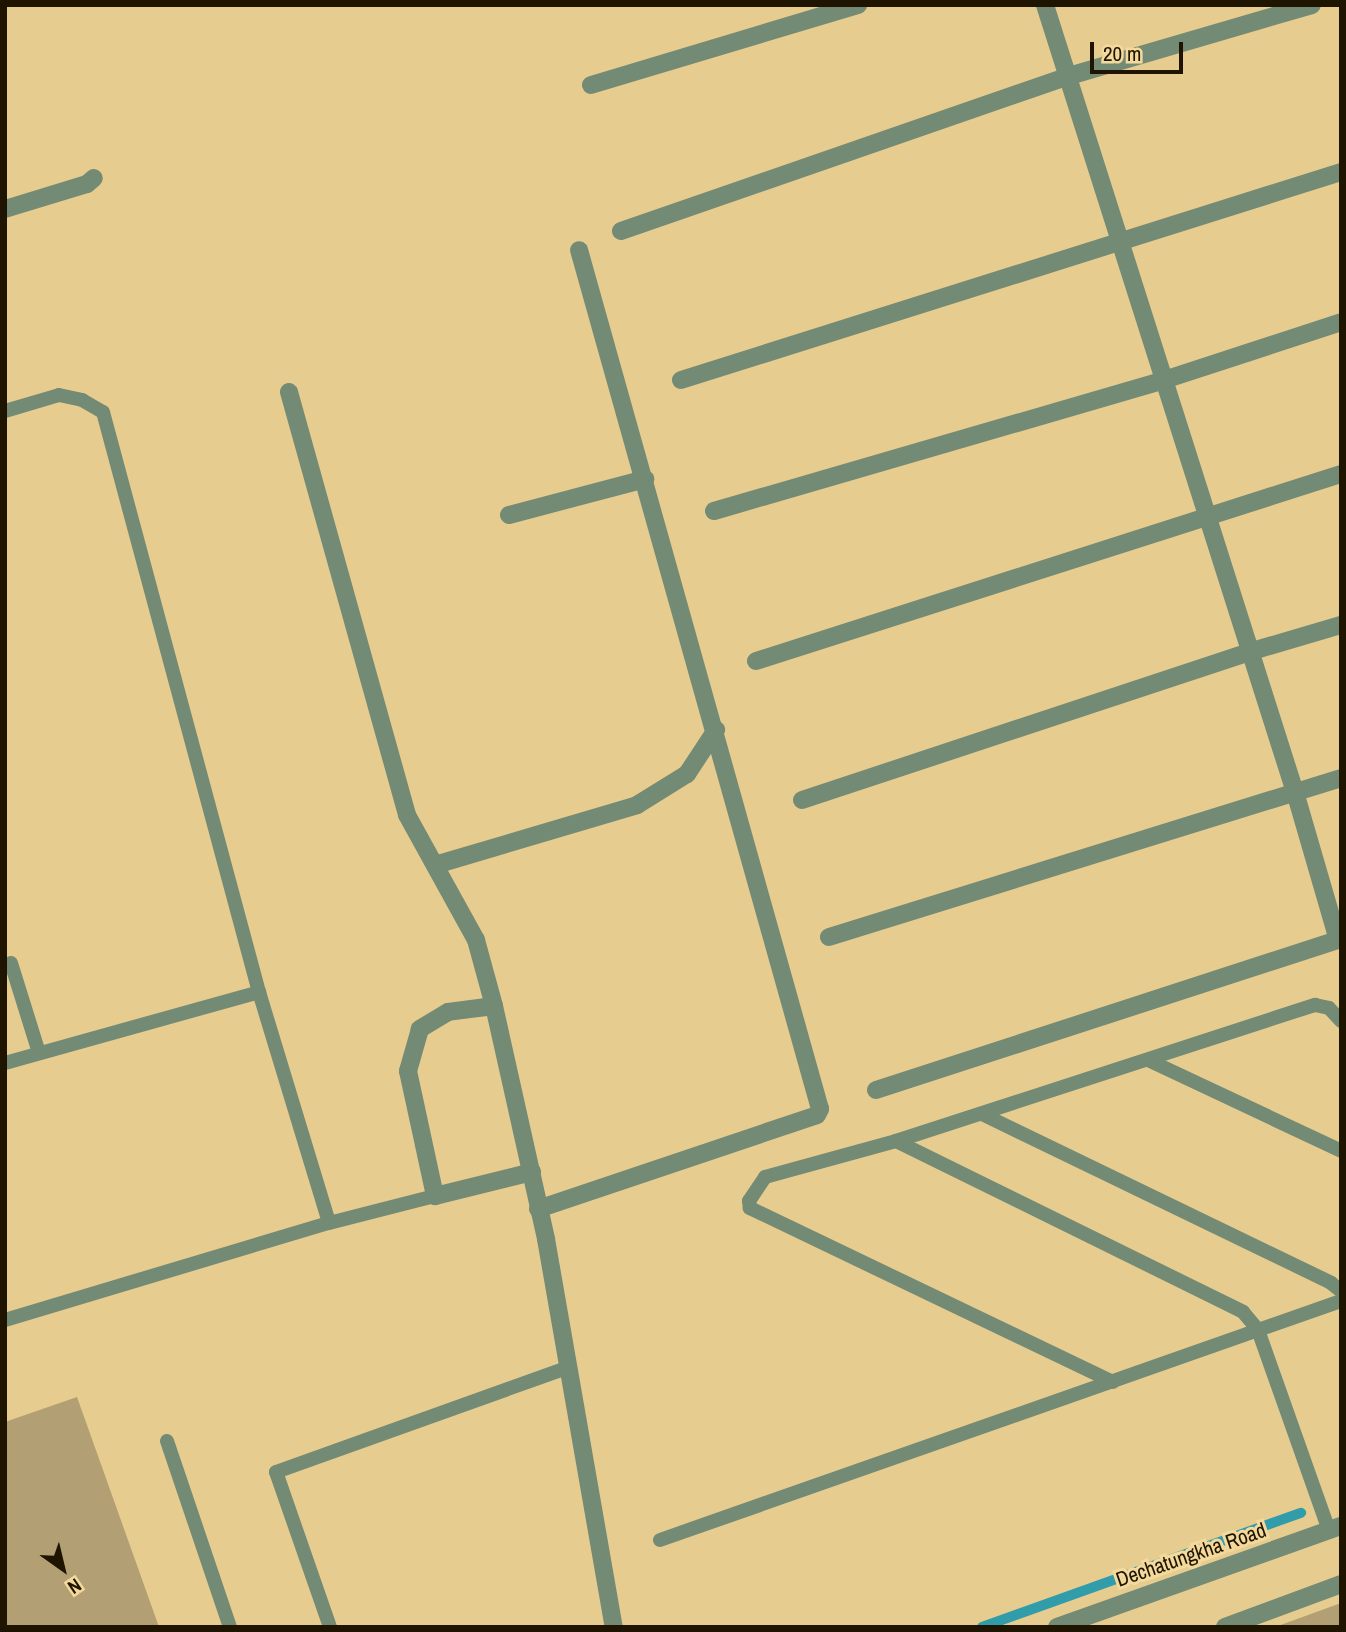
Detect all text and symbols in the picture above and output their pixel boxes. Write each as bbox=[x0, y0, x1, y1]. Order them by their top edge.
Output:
scale bar bbox=[1094, 28, 1187, 72]
text: 20 m bbox=[1103, 39, 1141, 68]
street label: Dechatungkha Road bbox=[1113, 1518, 1269, 1592]
north arrow bbox=[28, 1534, 98, 1604]
text: N bbox=[63, 1572, 87, 1600]

